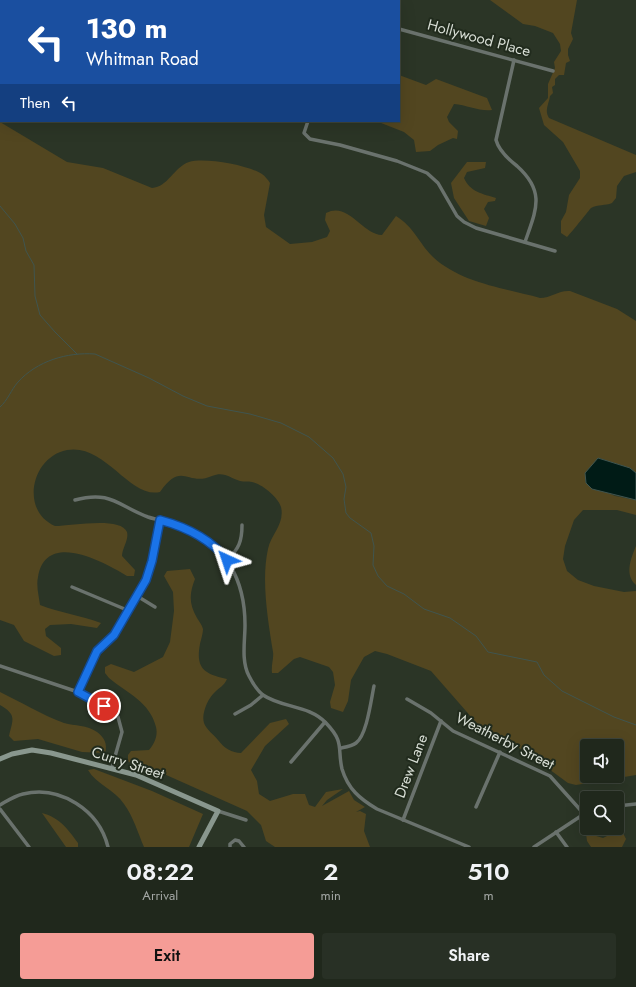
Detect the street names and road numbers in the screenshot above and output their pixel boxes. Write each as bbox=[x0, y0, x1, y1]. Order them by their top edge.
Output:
street label: Hollywood Place bbox=[425, 14, 533, 62]
street label: Weatherby Street bbox=[452, 707, 559, 776]
street label: Drew Lane bbox=[389, 731, 433, 801]
street label: Curry Street bbox=[89, 741, 168, 785]

